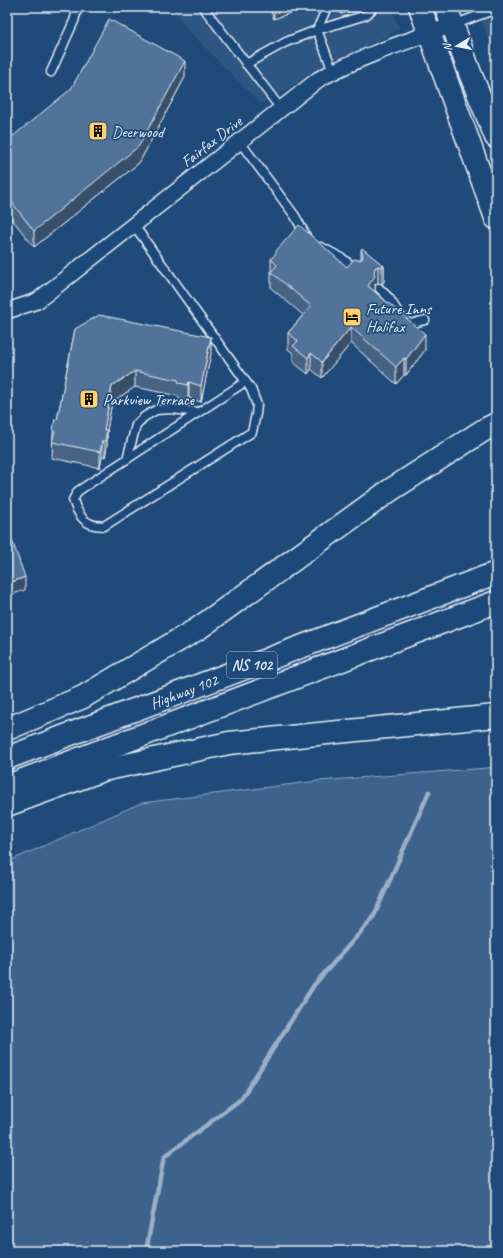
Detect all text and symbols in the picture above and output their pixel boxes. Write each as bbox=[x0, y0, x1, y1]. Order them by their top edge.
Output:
north arrow bbox=[437, 26, 477, 66]
text: N bbox=[439, 41, 455, 52]
street label: Fairfax Drive bbox=[177, 111, 247, 172]
building icon: Deerwood bbox=[87, 120, 109, 142]
place label: Deerwood bbox=[112, 122, 166, 142]
place label: Future Inns Halifax bbox=[366, 299, 433, 337]
hotel icon: Future Inns Halifax bbox=[341, 306, 363, 328]
building icon: Parkview Terrace bbox=[78, 388, 100, 410]
place label: Parkview Terrace bbox=[103, 390, 196, 410]
road number: NS 102 bbox=[227, 652, 277, 678]
street label: Highway 102 bbox=[147, 670, 222, 714]

